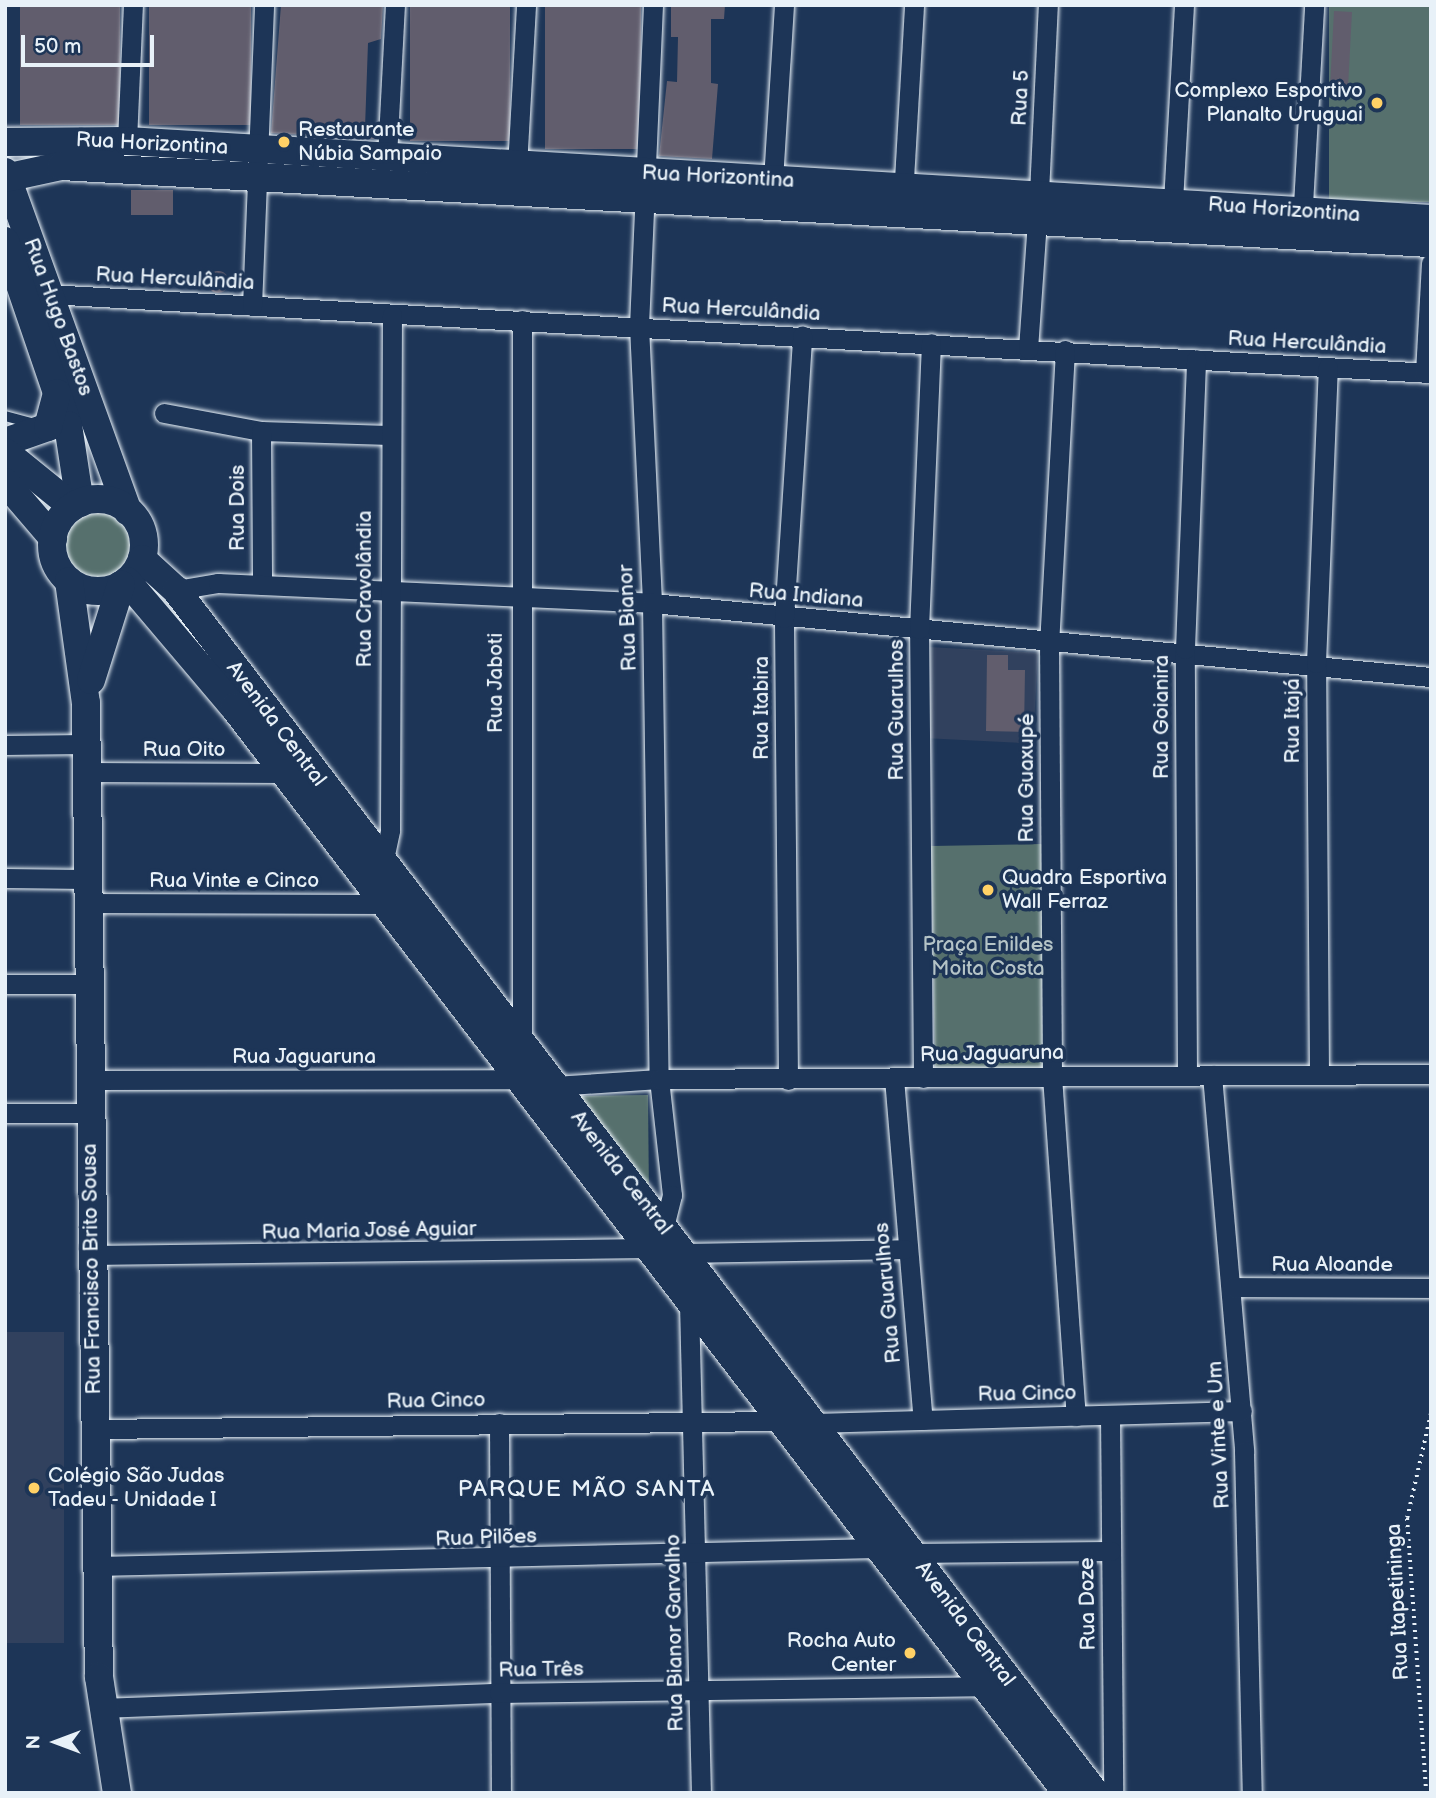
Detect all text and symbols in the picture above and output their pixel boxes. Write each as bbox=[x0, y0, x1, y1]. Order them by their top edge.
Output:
scale bar bbox=[24, 21, 158, 65]
text: 50 m bbox=[34, 34, 81, 59]
street label: Rua 5 bbox=[1007, 69, 1035, 127]
place label: Complexo Esportivo Planalto Uruguai bbox=[1175, 78, 1363, 128]
marker: Complexo Esportivo Planalto Uruguai bbox=[1369, 95, 1385, 111]
place label: Restaurante Núbia Sampaio bbox=[298, 117, 442, 167]
street label: Rua Horizontina bbox=[75, 127, 229, 161]
marker: Restaurante Núbia Sampaio bbox=[276, 134, 292, 150]
street label: Rua Horizontina bbox=[641, 160, 795, 194]
street label: Rua Horizontina bbox=[1207, 192, 1361, 228]
street label: Rua Hugo Bastos bbox=[18, 235, 98, 399]
street label: Rua Herculândia bbox=[95, 262, 255, 296]
street label: Rua Herculândia bbox=[661, 293, 821, 327]
street label: Rua Herculândia bbox=[1227, 326, 1387, 360]
street label: Rua Dois bbox=[225, 465, 251, 551]
street label: Rua Cravolândia bbox=[352, 510, 378, 668]
street label: Rua Bianor bbox=[614, 564, 642, 672]
street label: Rua Indiana bbox=[748, 578, 864, 614]
street label: Rua Jaboti bbox=[483, 632, 509, 734]
street label: Rua Guarulhos bbox=[884, 639, 910, 781]
street label: Rua Goianira bbox=[1149, 655, 1175, 779]
street label: Avenida Central bbox=[221, 656, 331, 792]
street label: Rua Itabira bbox=[749, 656, 775, 760]
street label: Rua Itajá bbox=[1280, 678, 1306, 764]
street label: Rua Guaxupé bbox=[1014, 713, 1040, 843]
street label: Rua Oito bbox=[143, 737, 225, 763]
place label: Quadra Esportiva Wall Ferraz bbox=[1002, 865, 1167, 915]
street label: Rua Vinte e Cinco bbox=[149, 868, 319, 894]
marker: Quadra Esportiva Wall Ferraz bbox=[980, 882, 996, 898]
park label: Praça Enildes Moita Costa bbox=[923, 932, 1053, 982]
street label: Rua Jaguaruna bbox=[919, 1040, 1065, 1068]
street label: Rua Jaguaruna bbox=[231, 1044, 377, 1070]
street label: Avenida Central bbox=[565, 1106, 677, 1240]
street label: Rua Francisco Brito Sousa bbox=[77, 1143, 107, 1395]
street label: Rua Maria José Aguiar bbox=[261, 1217, 477, 1245]
street label: Rua Guarulhos bbox=[869, 1221, 907, 1365]
street label: Rua Aloande bbox=[1271, 1252, 1393, 1278]
street label: Rua Vinte e Um bbox=[1203, 1360, 1235, 1510]
street label: Rua Cinco bbox=[977, 1381, 1077, 1407]
street label: Rua Cinco bbox=[386, 1388, 486, 1414]
place label: Colégio São Judas Tadeu - Unidade I bbox=[48, 1463, 226, 1513]
district label: PARQUE MÃO SANTA bbox=[460, 1475, 714, 1503]
marker: Colégio São Judas Tadeu - Unidade I bbox=[26, 1480, 42, 1496]
street label: Rua Itapetininga bbox=[1381, 1523, 1415, 1681]
street label: Rua Pilões bbox=[435, 1524, 537, 1552]
street label: Rua Bianor Garvalho bbox=[661, 1534, 689, 1732]
street label: Avenida Central bbox=[910, 1556, 1020, 1692]
street label: Rua Doze bbox=[1075, 1557, 1101, 1651]
place label: Rocha Auto Center bbox=[787, 1628, 896, 1678]
marker: Rocha Auto Center bbox=[902, 1645, 918, 1661]
street label: Rua Três bbox=[498, 1657, 584, 1683]
north arrow bbox=[21, 1707, 91, 1777]
text: N bbox=[23, 1735, 46, 1749]

